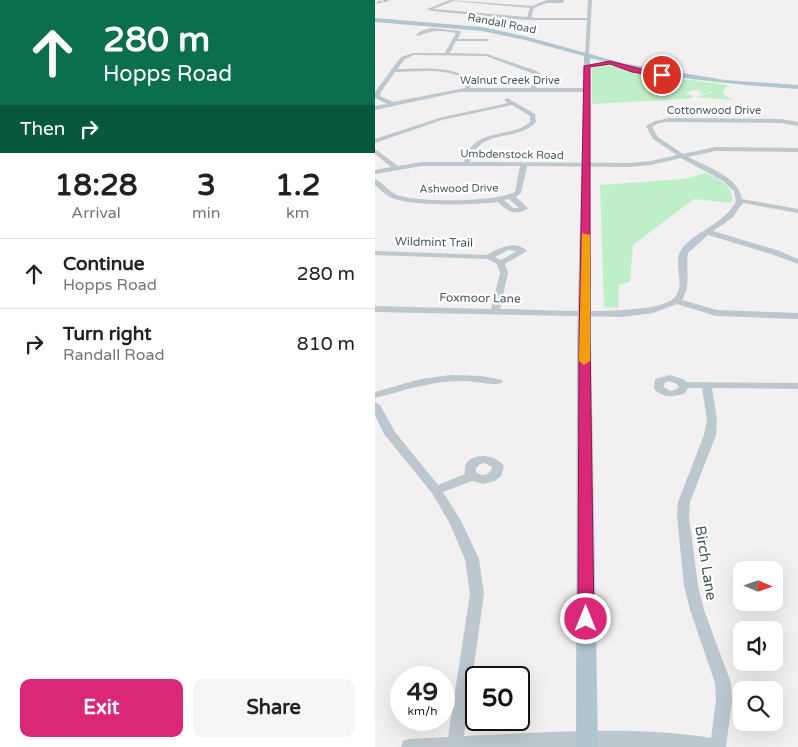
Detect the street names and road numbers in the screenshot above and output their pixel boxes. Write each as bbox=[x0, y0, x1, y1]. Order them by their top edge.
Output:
street label: Randall Road bbox=[466, 10, 537, 37]
street label: Walnut Creek Drive bbox=[460, 74, 560, 87]
street label: Cottonwood Drive bbox=[667, 104, 761, 117]
street label: Umbdenstock Road bbox=[460, 147, 564, 162]
street label: Ashwood Drive bbox=[419, 181, 499, 196]
street label: Wildmint Trail bbox=[395, 234, 473, 250]
street label: Foxmoor Lane bbox=[439, 290, 521, 306]
street label: Birch Lane bbox=[691, 524, 721, 602]

